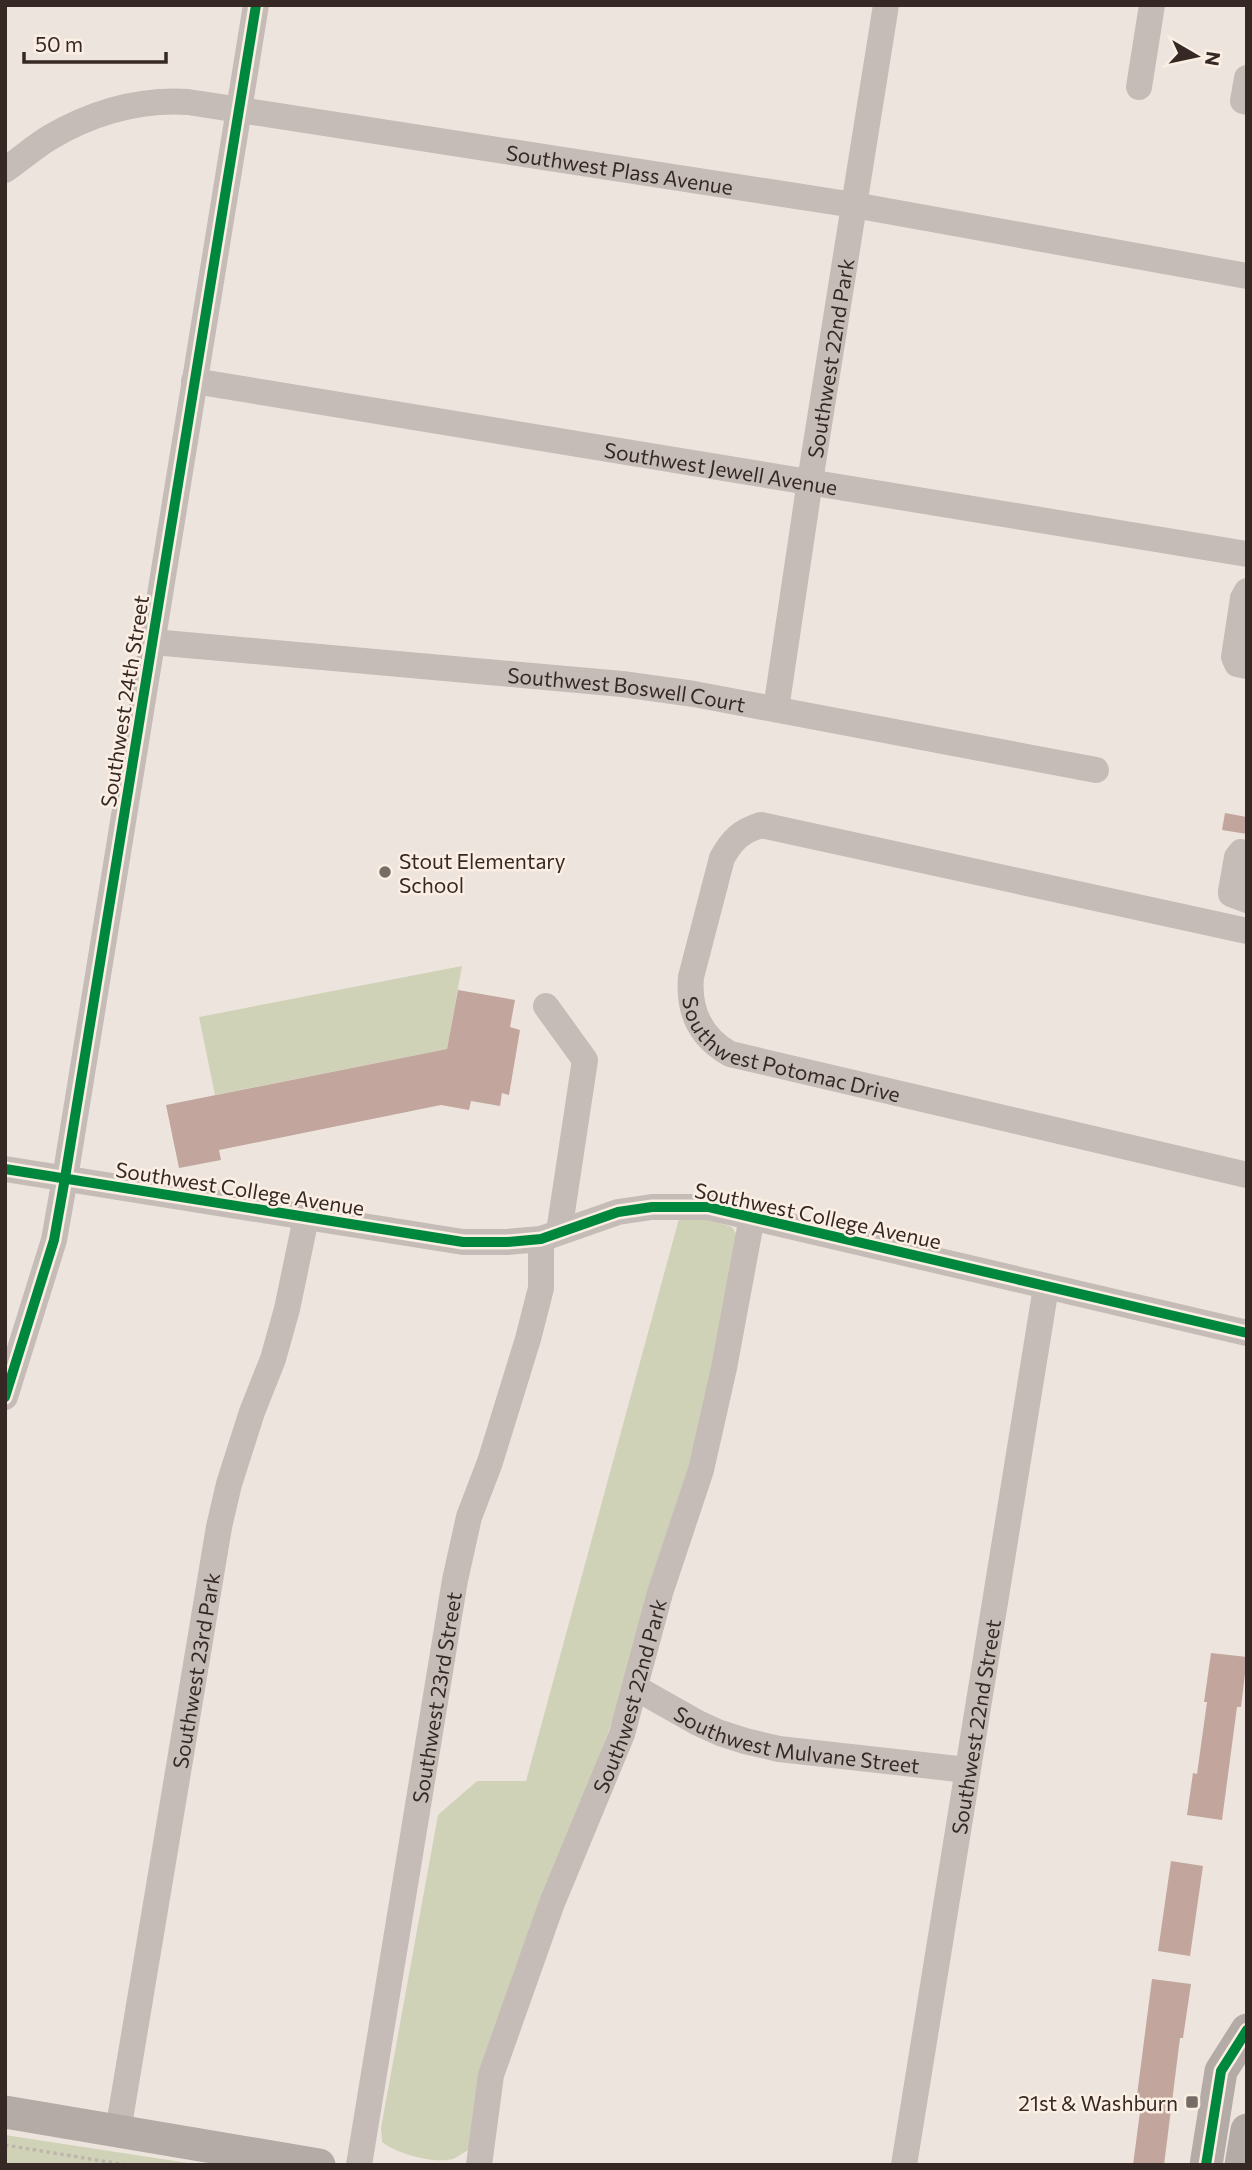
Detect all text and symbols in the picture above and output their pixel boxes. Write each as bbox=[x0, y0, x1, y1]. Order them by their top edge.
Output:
scale bar bbox=[24, 21, 166, 65]
north arrow bbox=[1161, 21, 1231, 91]
text: 50 m bbox=[35, 31, 83, 56]
text: N bbox=[1201, 50, 1226, 68]
street label: Southwest Plass Avenue bbox=[504, 139, 735, 199]
street label: Southwest 22nd Park bbox=[801, 256, 858, 460]
street label: Southwest Jewell Avenue bbox=[602, 436, 839, 499]
street label: Southwest 24th Street bbox=[95, 593, 153, 809]
street label: Southwest Boswell Court bbox=[506, 661, 748, 716]
place label: Stout Elementary School bbox=[399, 848, 566, 897]
marker: Stout Elementary School bbox=[377, 864, 393, 880]
street label: Southwest Potomac Drive bbox=[678, 994, 903, 1106]
street label: Southwest College Avenue bbox=[114, 1156, 366, 1220]
street label: Southwest College Avenue bbox=[692, 1177, 944, 1253]
street label: Southwest 23rd Park bbox=[166, 1570, 224, 1770]
street label: Southwest 23rd Street bbox=[406, 1590, 465, 1805]
street label: Southwest 22nd Park bbox=[587, 1596, 670, 1796]
street label: Southwest 22nd Street bbox=[945, 1617, 1005, 1836]
street label: Southwest Mulvane Street bbox=[670, 1700, 921, 1777]
place label: 21st & Washburn bbox=[1018, 2090, 1178, 2115]
marker: 21st & Washburn bbox=[1184, 2094, 1200, 2110]

